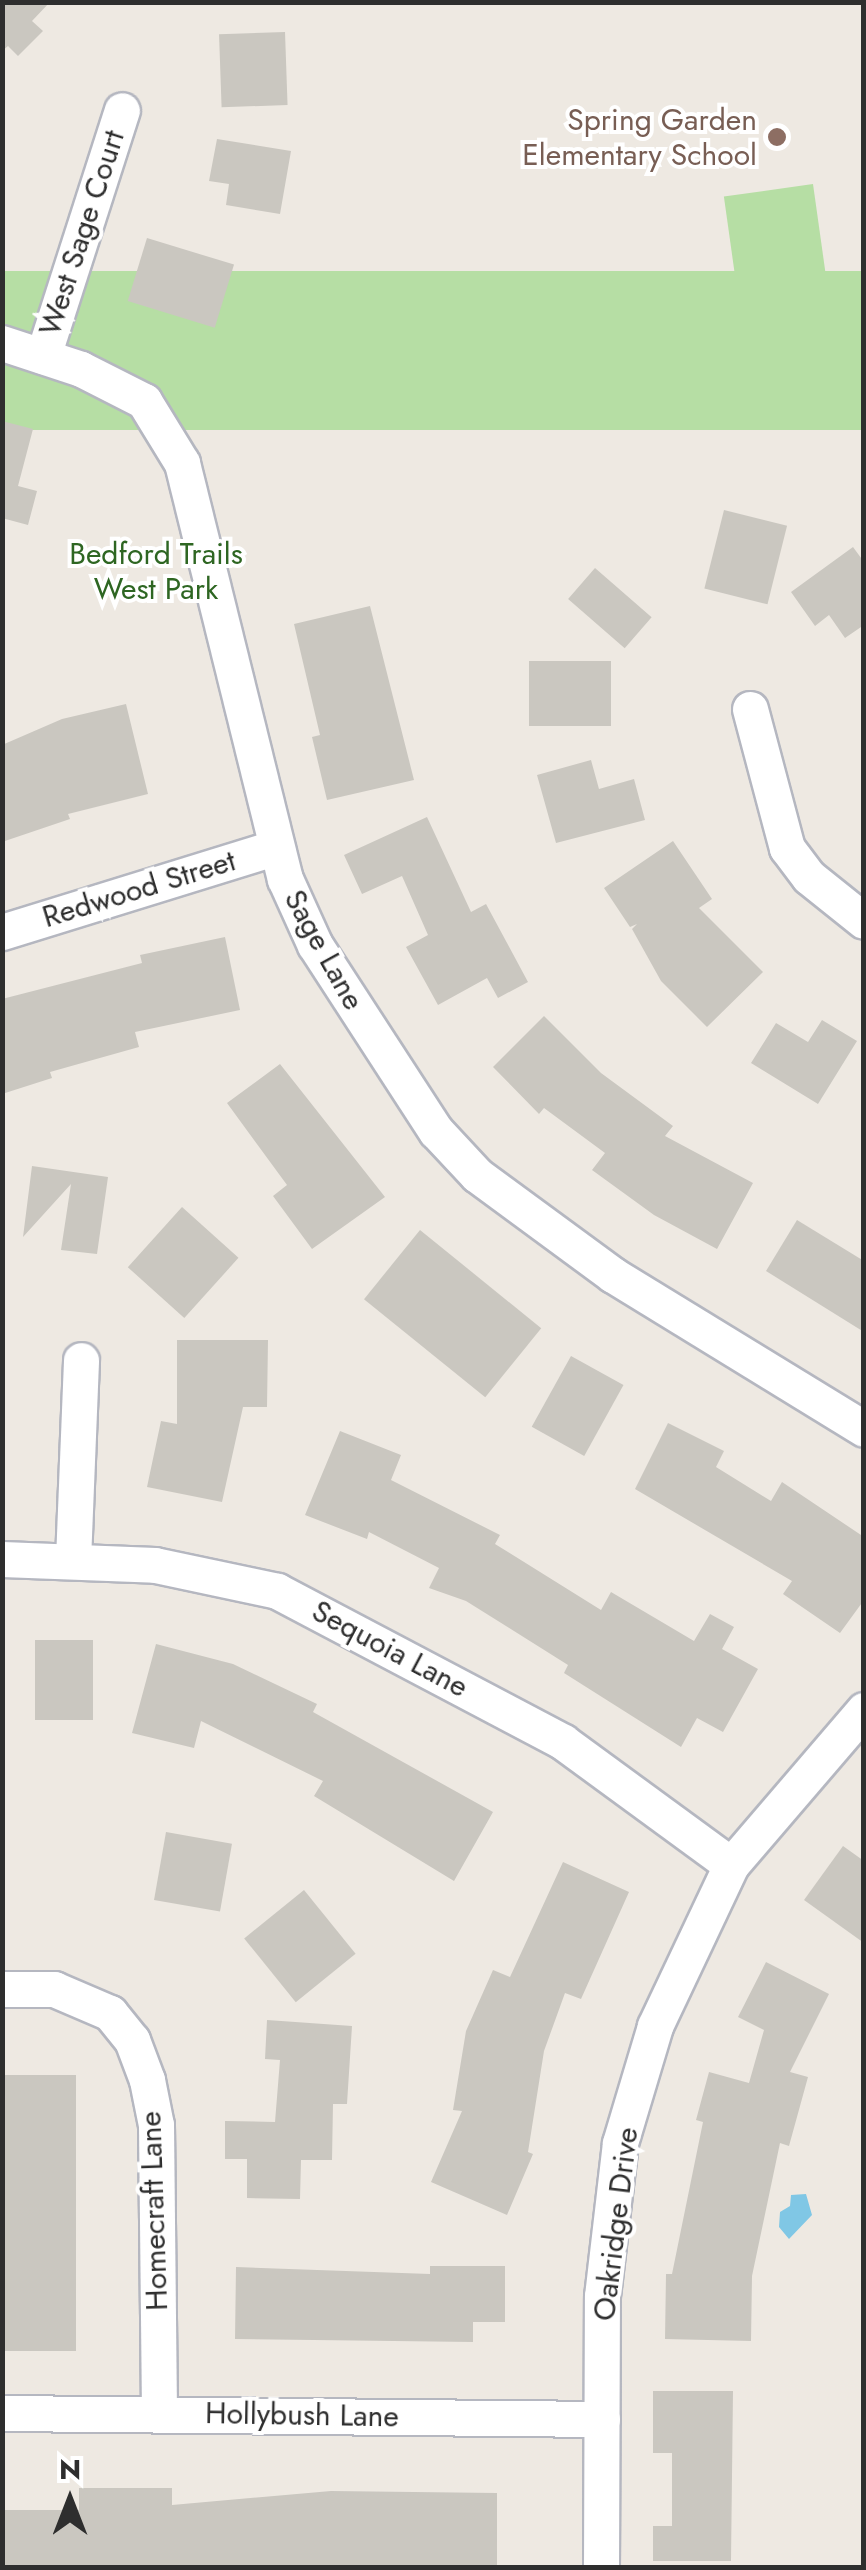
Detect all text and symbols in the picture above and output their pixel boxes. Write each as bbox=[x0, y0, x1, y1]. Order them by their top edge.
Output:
place label: Spring Garden Elementary School bbox=[522, 102, 757, 172]
street label: West Sage Court bbox=[32, 126, 132, 340]
marker: Spring Garden Elementary School bbox=[766, 126, 788, 148]
park label: Bedford Trails West Park bbox=[69, 536, 243, 606]
street label: Redwood Street bbox=[38, 843, 240, 935]
street label: Sage Lane bbox=[276, 884, 372, 1016]
street label: Sequoia Lane bbox=[306, 1593, 474, 1705]
street label: Homecraft Lane bbox=[133, 2111, 175, 2311]
street label: Oakridge Drive bbox=[586, 2125, 646, 2323]
street label: Hollybush Lane bbox=[205, 2395, 399, 2435]
text: N bbox=[59, 2449, 81, 2490]
north arrow bbox=[20, 2450, 120, 2550]

